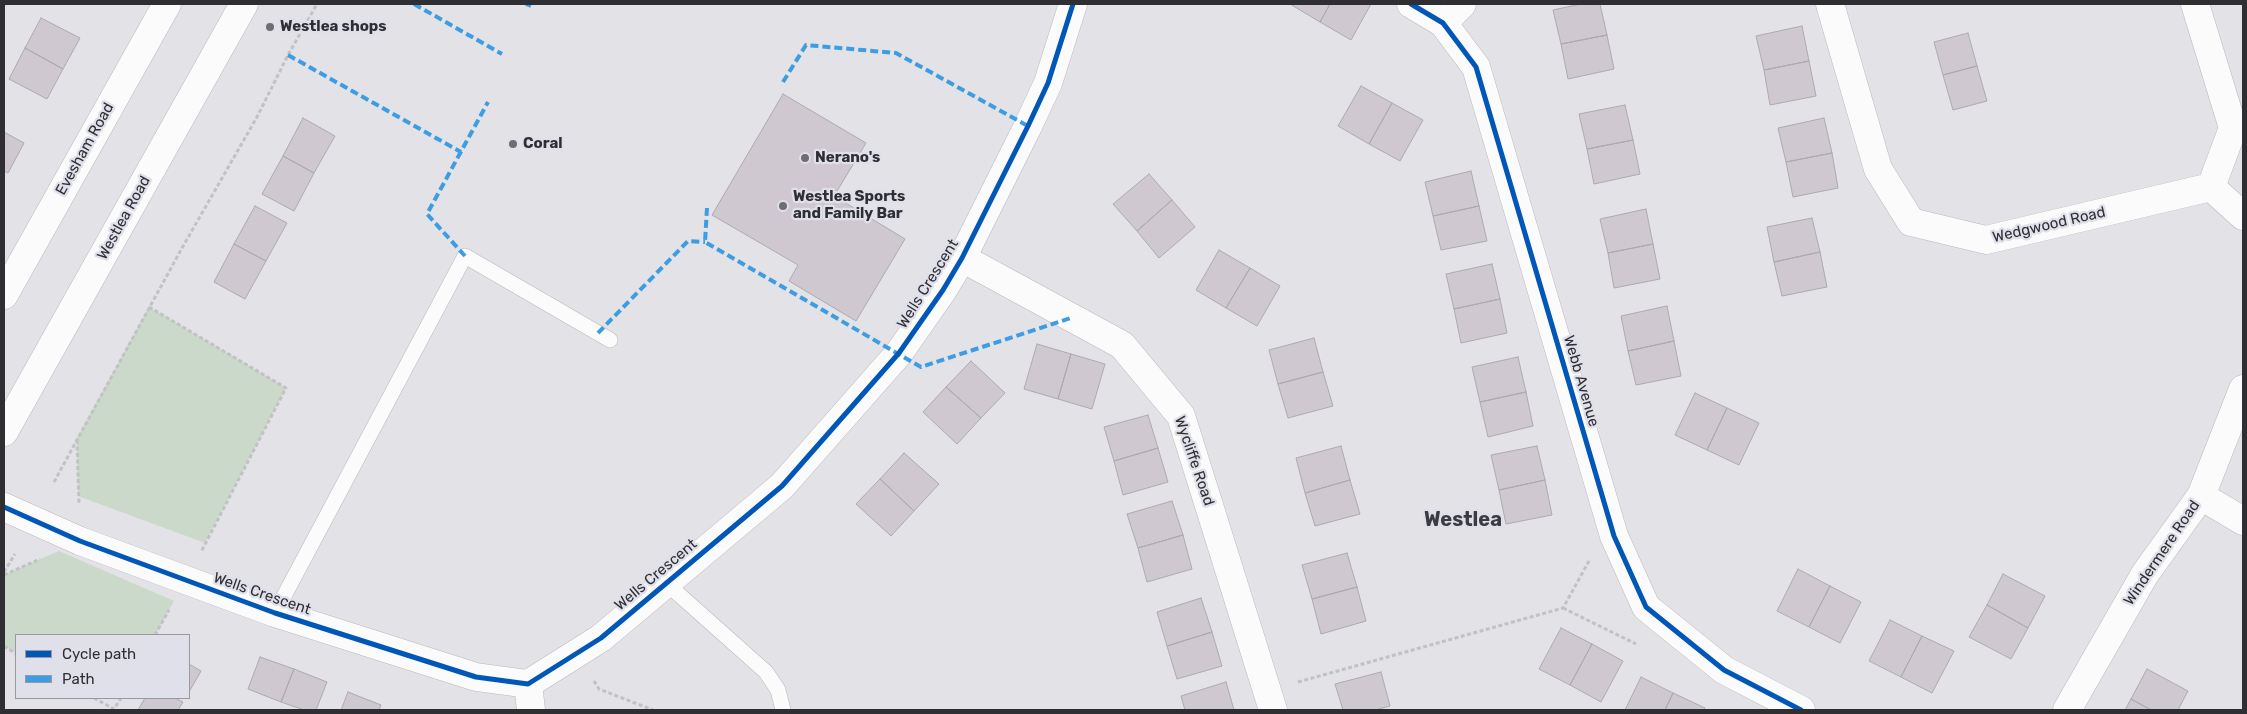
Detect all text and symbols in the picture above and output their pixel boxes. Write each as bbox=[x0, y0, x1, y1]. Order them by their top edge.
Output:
place label: Westlea shops bbox=[280, 18, 387, 36]
marker: Westlea shops bbox=[264, 21, 276, 33]
street label: Evesham Road bbox=[52, 100, 118, 198]
place label: Coral bbox=[523, 135, 563, 153]
marker: Coral bbox=[507, 138, 519, 150]
place label: Nerano's bbox=[815, 149, 880, 167]
marker: Nerano's bbox=[799, 152, 811, 164]
street label: Westlea Road bbox=[94, 173, 154, 263]
place label: Westlea Sports and Family Bar bbox=[793, 188, 905, 223]
marker: Westlea Sports and Family Bar bbox=[777, 200, 789, 212]
street label: Wedgwood Road bbox=[1991, 203, 2107, 247]
street label: Wells Crescent bbox=[893, 236, 963, 332]
street label: Webb Avenue bbox=[1559, 333, 1603, 429]
street label: Wycliffe Road bbox=[1170, 414, 1218, 508]
street label: Windermere Road bbox=[2120, 497, 2204, 609]
district label: Westlea bbox=[1424, 508, 1502, 532]
street label: Wells Crescent bbox=[611, 535, 701, 615]
street label: Wells Crescent bbox=[211, 569, 313, 619]
legend bbox=[15, 634, 190, 699]
text: Cycle path bbox=[62, 645, 136, 663]
text: Path bbox=[62, 670, 95, 688]

